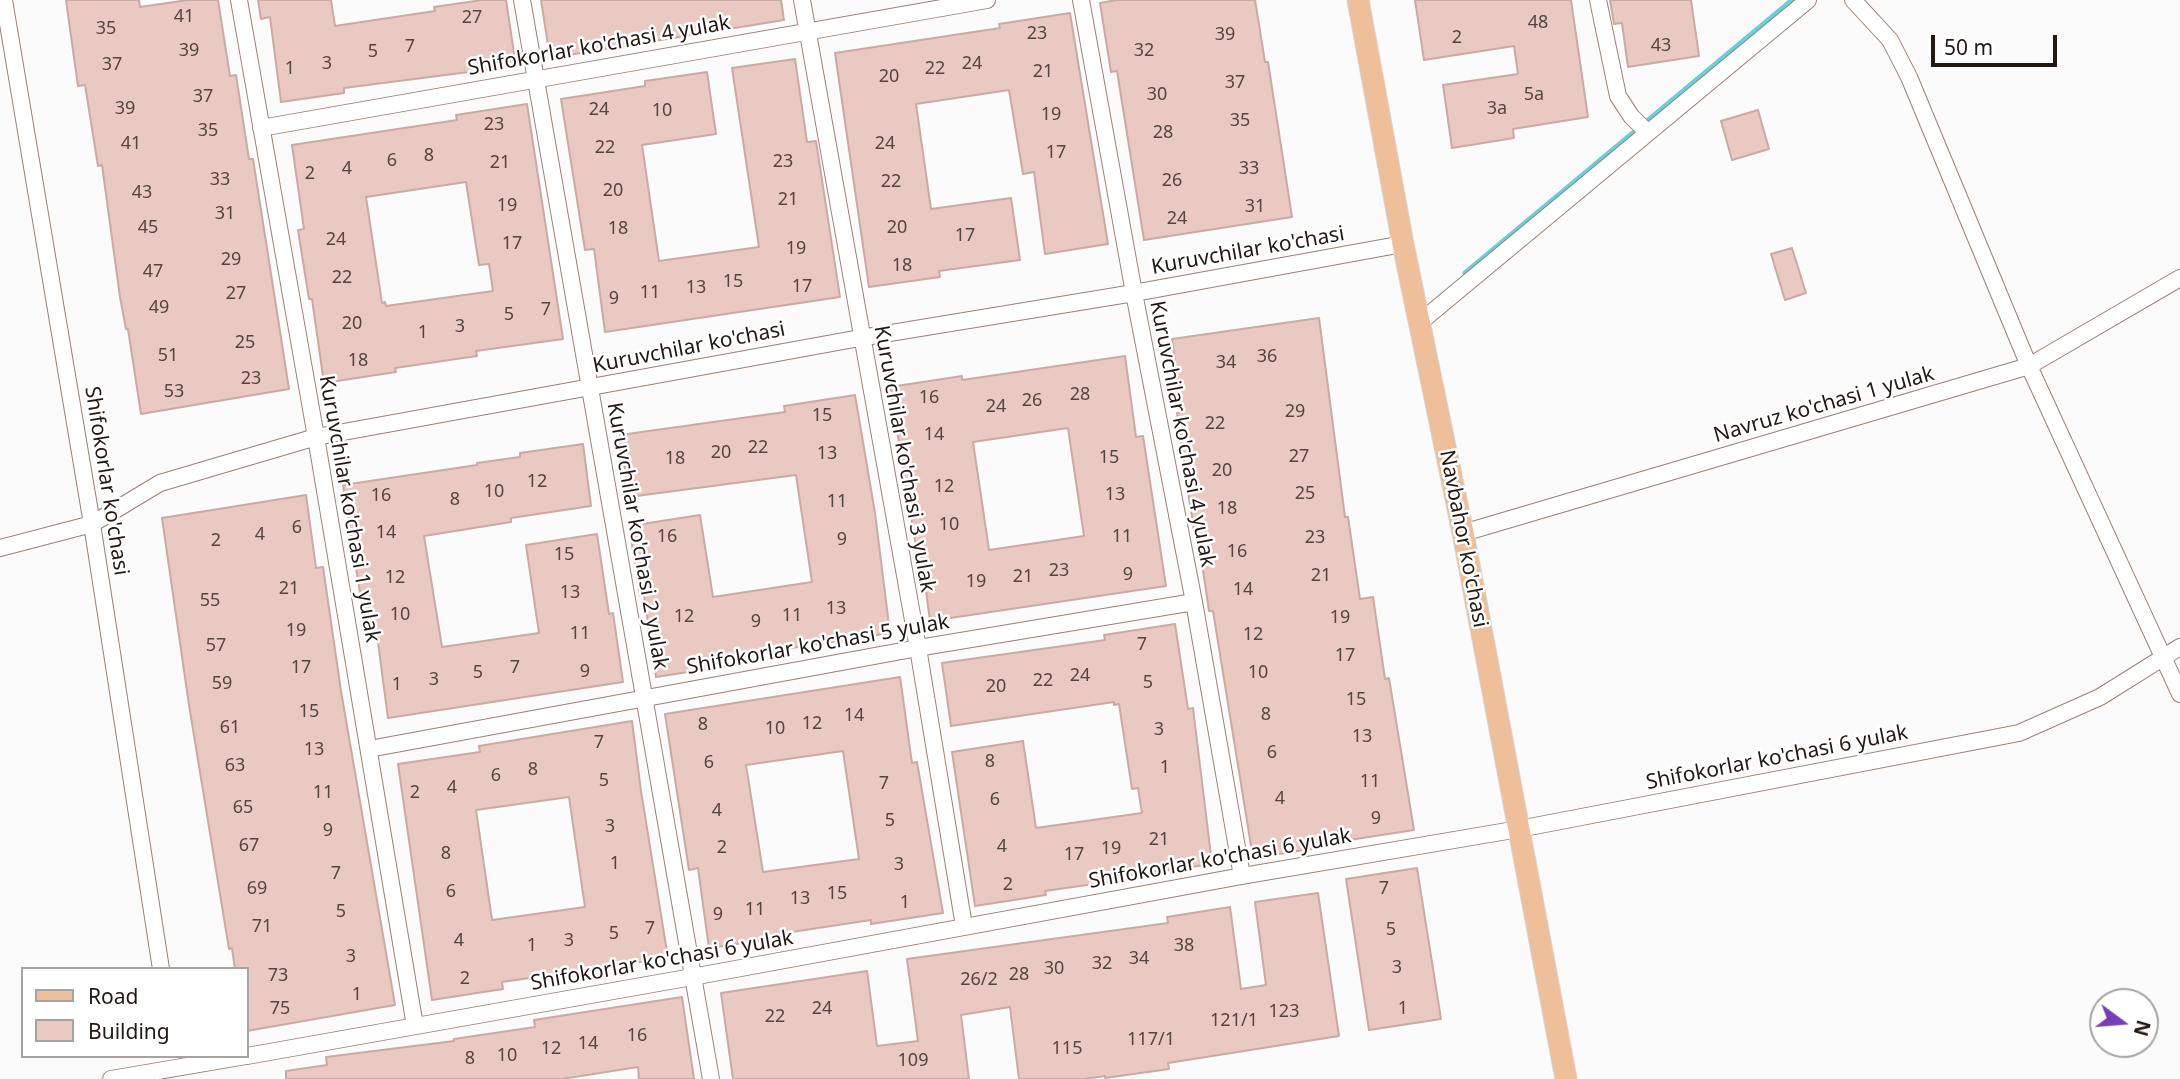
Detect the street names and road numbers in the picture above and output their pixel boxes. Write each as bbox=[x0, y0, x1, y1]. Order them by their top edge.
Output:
street label: Shifokorlar ko'chasi 4 yulak bbox=[466, 10, 732, 82]
street label: Kuruvchilar ko'chasi bbox=[1150, 222, 1346, 280]
street label: Kuruvchilar ko'chasi 4 yulak bbox=[1144, 299, 1220, 569]
street label: Kuruvchilar ko'chasi bbox=[591, 317, 787, 379]
street label: Kuruvchilar ko'chasi 3 yulak bbox=[868, 324, 940, 594]
street label: Navruz ko'chasi 1 yulak bbox=[1711, 361, 1937, 449]
street label: Kuruvchilar ko'chasi 1 yulak bbox=[313, 374, 385, 644]
street label: Shifokorlar ko'chasi bbox=[79, 385, 133, 577]
street label: Kuruvchilar ko'chasi 2 yulak bbox=[601, 401, 673, 671]
street label: Navbahor ko'chasi bbox=[1433, 448, 1493, 630]
street label: Shifokorlar ko'chasi 5 yulak bbox=[685, 609, 951, 681]
street label: Shifokorlar ko'chasi 6 yulak bbox=[1644, 720, 1910, 796]
street label: Shifokorlar ko'chasi 6 yulak bbox=[1087, 823, 1353, 895]
street label: Shifokorlar ko'chasi 6 yulak bbox=[529, 925, 795, 997]

